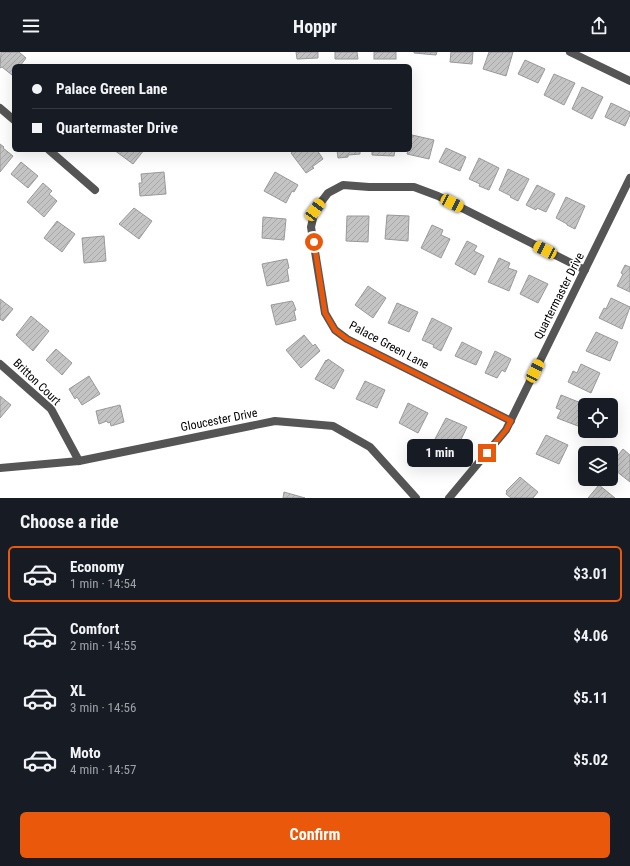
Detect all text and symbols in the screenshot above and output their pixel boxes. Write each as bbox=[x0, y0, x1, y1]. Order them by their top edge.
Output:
icon: menu bbox=[20, 15, 42, 37]
icon: share bbox=[588, 15, 610, 37]
text: Hoppr bbox=[293, 16, 337, 37]
text: Palace Green Lane bbox=[56, 80, 168, 98]
text: Quartermaster Drive bbox=[56, 119, 178, 137]
car bbox=[439, 192, 465, 214]
car bbox=[303, 197, 327, 223]
route start bbox=[305, 233, 323, 251]
car bbox=[532, 239, 558, 261]
street label: Quartermaster Drive bbox=[531, 250, 587, 342]
street label: Palace Green Lane bbox=[347, 318, 432, 372]
street label: Britton Court bbox=[10, 356, 64, 408]
car bbox=[524, 358, 546, 384]
map controls bbox=[578, 398, 618, 486]
button: locate bbox=[578, 398, 618, 438]
street label: Gloucester Drive bbox=[179, 406, 259, 434]
callout: 1 min bbox=[407, 439, 473, 467]
route end bbox=[478, 444, 496, 462]
text: 1 min bbox=[426, 445, 454, 460]
button: layers bbox=[578, 446, 618, 486]
text: Choose a ride bbox=[20, 511, 119, 532]
icon: car bbox=[22, 556, 58, 592]
text: Economy bbox=[70, 558, 124, 576]
text: $3.01 bbox=[573, 565, 608, 583]
text: 1 min · 14:54 bbox=[70, 576, 136, 591]
icon: car bbox=[22, 618, 58, 654]
text: Comfort bbox=[70, 620, 119, 638]
text: $4.06 bbox=[573, 627, 608, 645]
text: 2 min · 14:55 bbox=[70, 638, 136, 653]
icon: car bbox=[22, 680, 58, 716]
text: XL bbox=[70, 682, 86, 700]
text: $5.11 bbox=[573, 689, 608, 707]
text: 3 min · 14:56 bbox=[70, 700, 136, 715]
icon: car bbox=[22, 742, 58, 778]
text: Moto bbox=[70, 744, 101, 762]
text: $5.02 bbox=[573, 751, 608, 769]
text: 4 min · 14:57 bbox=[70, 762, 136, 777]
button: Confirm bbox=[20, 812, 610, 858]

